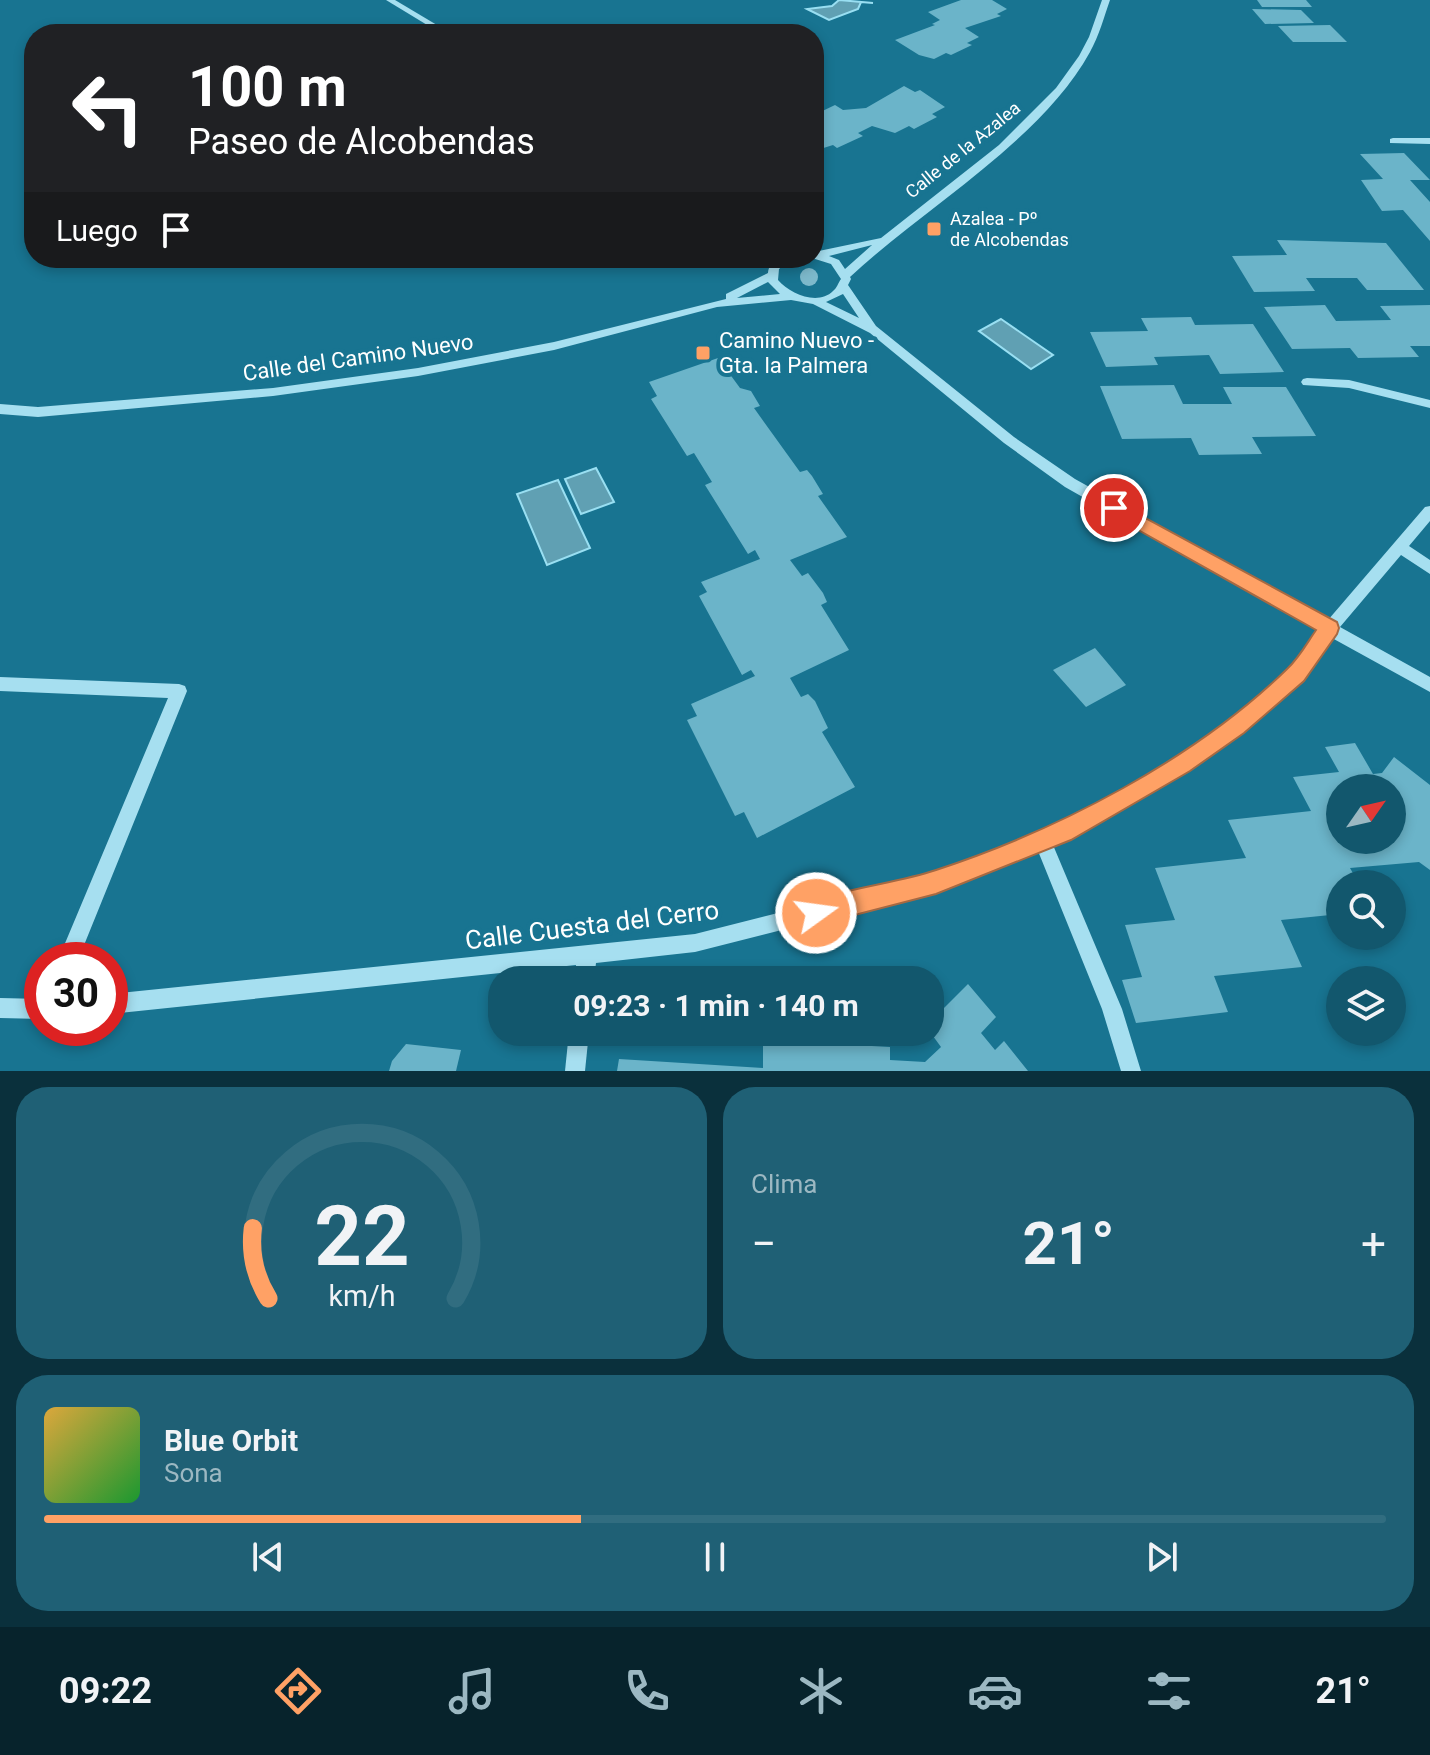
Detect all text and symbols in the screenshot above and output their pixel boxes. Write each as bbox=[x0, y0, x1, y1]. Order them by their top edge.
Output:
text: 100 m bbox=[188, 54, 347, 120]
icon: left bbox=[56, 56, 160, 160]
street label: Calle de la Azalea bbox=[901, 97, 1024, 202]
text: Paseo de Alcobendas bbox=[188, 121, 535, 163]
icon: arrive bbox=[154, 208, 198, 252]
place label: Azalea - Pº de Alcobendas bbox=[950, 208, 1069, 250]
text: Luego bbox=[56, 213, 138, 248]
marker: Azalea - Pº de Alcobendas bbox=[925, 220, 943, 238]
place label: Camino Nuevo - Gta. la Palmera bbox=[719, 328, 874, 378]
street label: Calle del Camino Nuevo bbox=[241, 329, 475, 386]
marker: Camino Nuevo - Gta. la Palmera bbox=[694, 344, 712, 362]
pin bbox=[1080, 474, 1148, 542]
icon: arrive bbox=[1092, 486, 1136, 530]
north arrow bbox=[1326, 774, 1406, 854]
map controls bbox=[1326, 774, 1406, 1046]
button: search bbox=[1326, 870, 1406, 950]
position arrow bbox=[774, 871, 858, 955]
street label: Calle Cuesta del Cerro bbox=[463, 895, 721, 955]
speed limit sign: 30 bbox=[24, 942, 128, 1046]
button: layers bbox=[1326, 966, 1406, 1046]
text: 09:23 · 1 min · 140 m bbox=[573, 988, 859, 1023]
text: Clima bbox=[751, 1169, 818, 1199]
text: 22 bbox=[314, 1188, 409, 1285]
text: 21° bbox=[1022, 1208, 1115, 1279]
text: − bbox=[751, 1218, 776, 1270]
text: + bbox=[1361, 1218, 1386, 1270]
text: km/h bbox=[328, 1279, 395, 1313]
text: Blue Orbit bbox=[164, 1423, 298, 1458]
text: Sona bbox=[164, 1458, 223, 1488]
icon: previous bbox=[246, 1535, 290, 1579]
icon: pause bbox=[693, 1535, 737, 1579]
icon: next bbox=[1140, 1535, 1184, 1579]
icon: directions bbox=[270, 1663, 326, 1719]
icon: music bbox=[444, 1663, 500, 1719]
icon: phone bbox=[619, 1663, 675, 1719]
icon: climate bbox=[793, 1663, 849, 1719]
icon: car bbox=[967, 1663, 1023, 1719]
icon: filters bbox=[1141, 1663, 1197, 1719]
text: 09:22 bbox=[59, 1670, 152, 1712]
text: 21° bbox=[1316, 1670, 1371, 1712]

